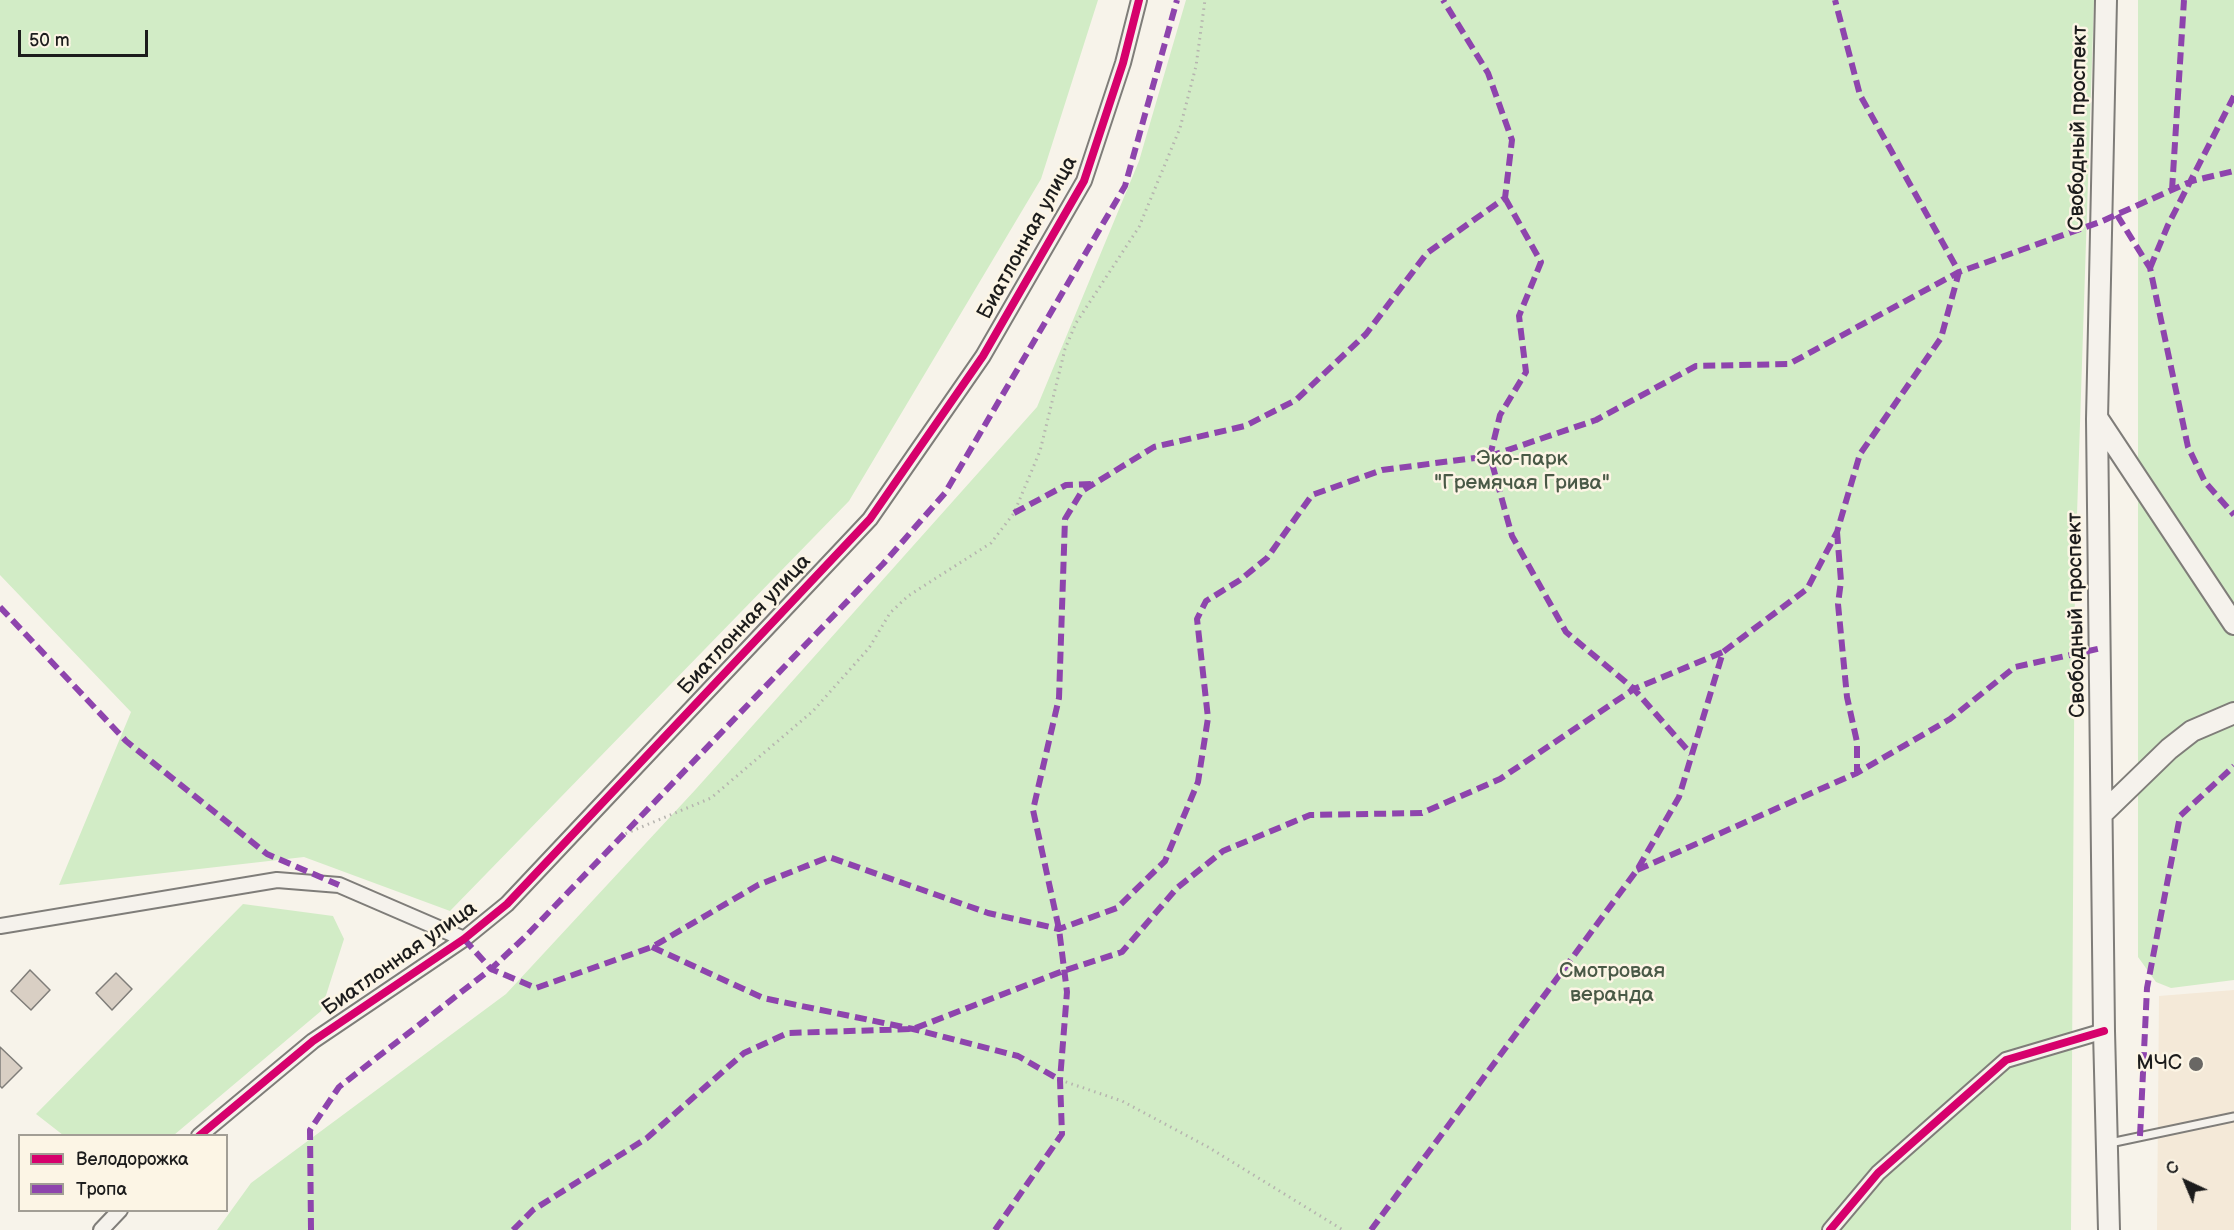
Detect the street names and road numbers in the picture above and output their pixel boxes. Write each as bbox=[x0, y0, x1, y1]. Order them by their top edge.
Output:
street label: Свободный проспект bbox=[2065, 25, 2093, 231]
street label: Биатлонная улица bbox=[973, 152, 1083, 324]
street label: Свободный проспект bbox=[2063, 512, 2091, 718]
street label: Биатлонная улица bbox=[673, 550, 817, 700]
street label: Биатлонная улица bbox=[318, 896, 482, 1022]

